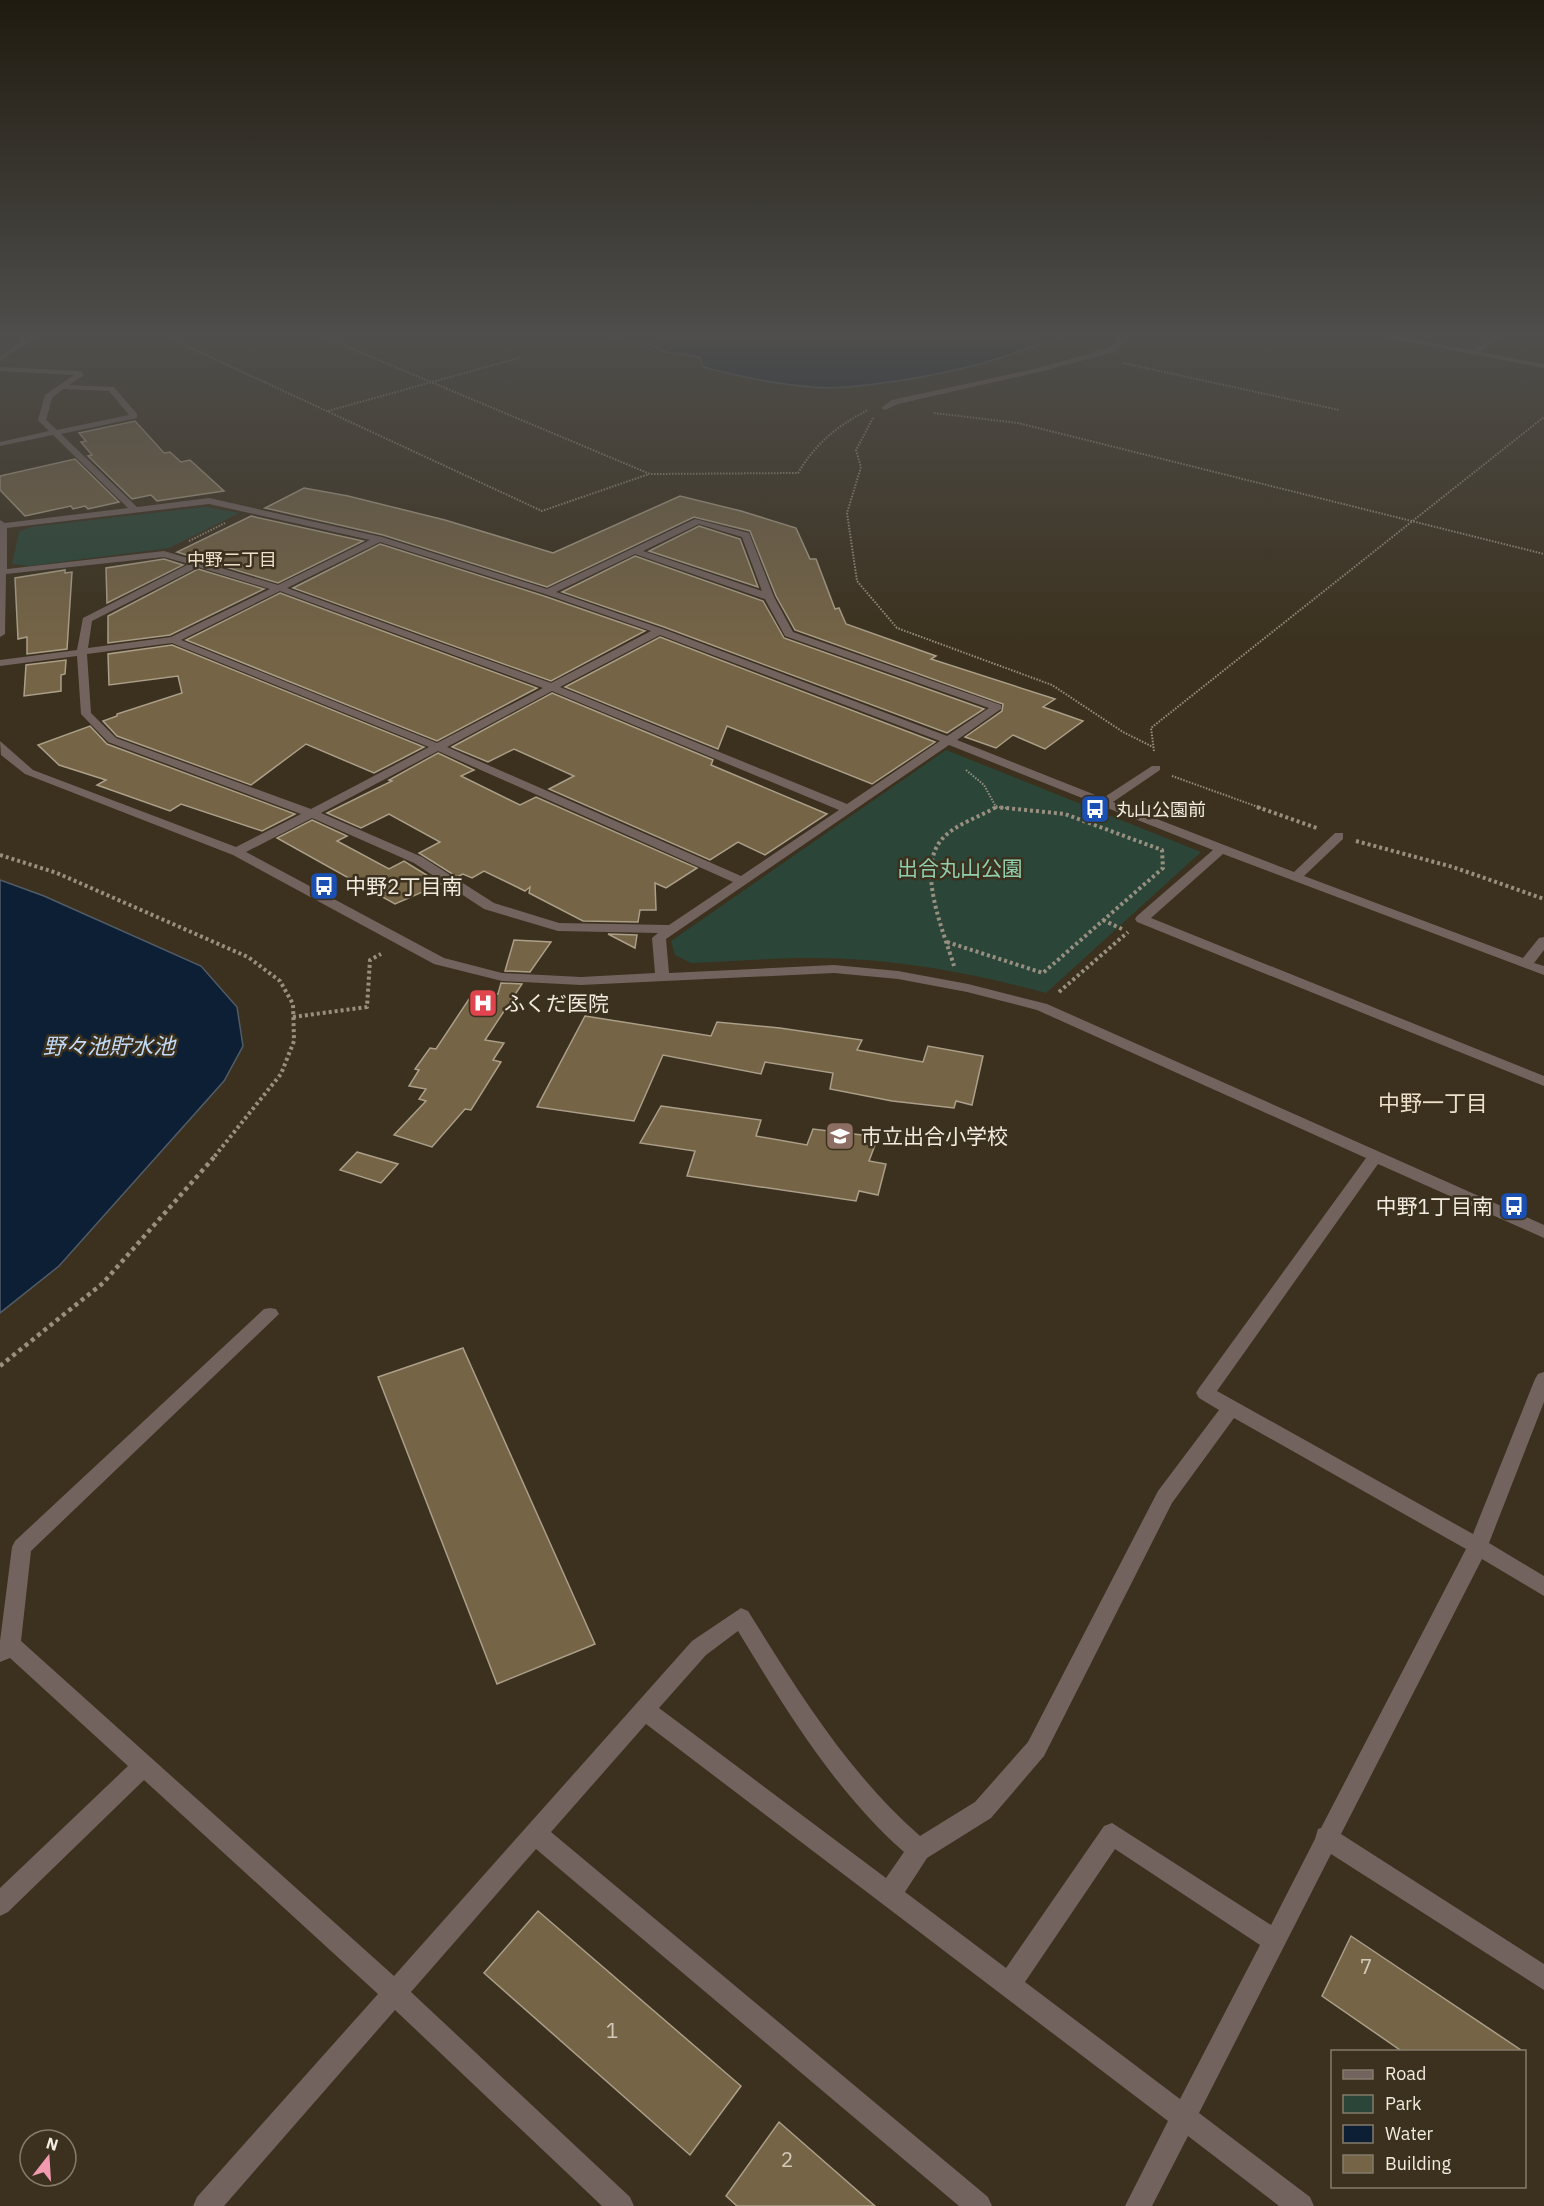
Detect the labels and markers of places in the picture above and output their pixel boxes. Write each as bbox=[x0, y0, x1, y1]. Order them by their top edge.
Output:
bus stop icon: 丸山公園前 bbox=[1079, 793, 1111, 825]
place label: 丸山公園前 bbox=[1116, 798, 1206, 821]
bus stop icon: 中野2丁目南 bbox=[308, 870, 340, 902]
place label: 中野2丁目南 bbox=[345, 872, 463, 900]
hospital icon: ふくだ医院 bbox=[467, 987, 499, 1019]
place label: ふくだ医院 bbox=[504, 989, 609, 1017]
school or university icon: 市立出合小学校 bbox=[824, 1120, 856, 1152]
place label: 市立出合小学校 bbox=[861, 1122, 1008, 1150]
bus stop icon: 中野1丁目南 bbox=[1498, 1190, 1530, 1222]
place label: 中野1丁目南 bbox=[1375, 1192, 1493, 1220]

